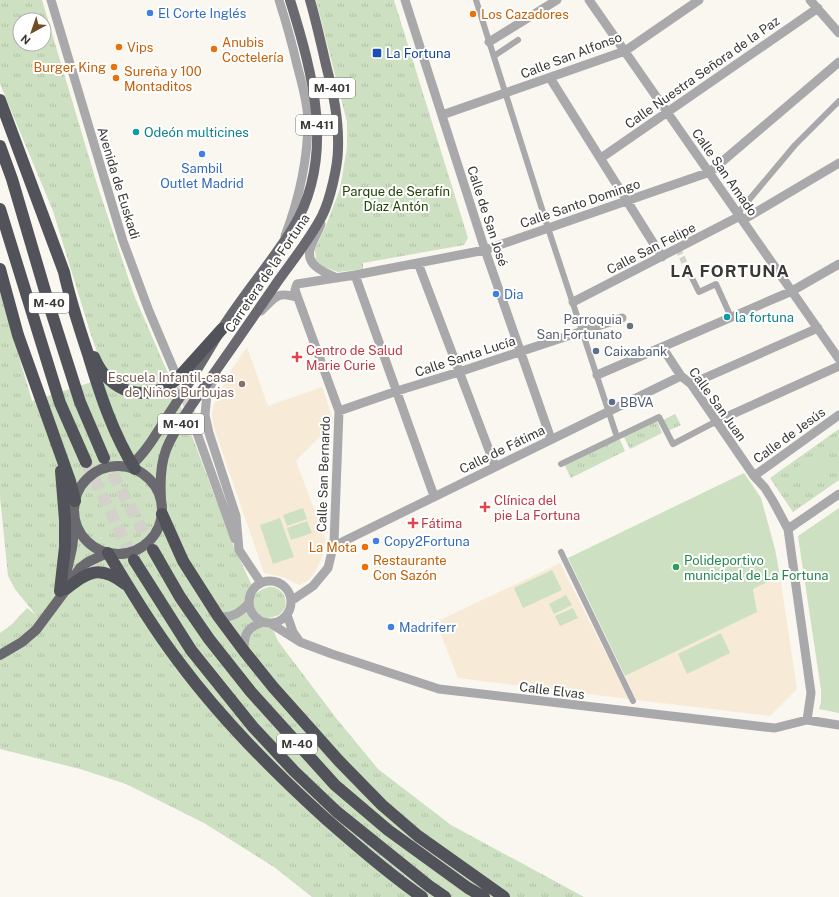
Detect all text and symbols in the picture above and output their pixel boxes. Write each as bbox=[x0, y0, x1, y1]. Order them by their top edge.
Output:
place label: El Corte Inglés bbox=[158, 6, 246, 21]
place label: Los Cazadores bbox=[481, 7, 569, 22]
marker: El Corte Inglés bbox=[145, 8, 155, 18]
marker: Los Cazadores bbox=[468, 9, 478, 19]
north arrow bbox=[12, 12, 52, 52]
street label: Calle Nuestra Señora de la Paz bbox=[622, 13, 782, 132]
street label: Calle San Alfonso bbox=[519, 29, 624, 82]
text: N bbox=[18, 32, 33, 47]
place label: Anubis Coctelería bbox=[222, 35, 284, 65]
place label: Vips bbox=[127, 40, 153, 55]
marker: Vips bbox=[114, 42, 124, 52]
marker: Anubis Coctelería bbox=[209, 44, 219, 54]
place label: La Fortuna bbox=[386, 46, 451, 61]
marker: La Fortuna bbox=[371, 47, 383, 59]
place label: Burger King bbox=[34, 60, 106, 75]
marker: Burger King bbox=[109, 62, 119, 72]
place label: Sureña y 100 Montaditos bbox=[124, 64, 202, 94]
marker: Sureña y 100 Montaditos bbox=[111, 73, 121, 83]
road number: M-401 bbox=[309, 78, 355, 98]
road number: M-411 bbox=[296, 115, 338, 135]
street label: Avenida de Euskadi bbox=[94, 125, 143, 241]
place label: Odeón multicines bbox=[144, 125, 249, 140]
street label: Calle San Amado bbox=[689, 126, 760, 219]
marker: Odeón multicines bbox=[131, 127, 141, 137]
marker: Sambil Outlet Madrid bbox=[197, 149, 207, 159]
place label: Sambil Outlet Madrid bbox=[160, 161, 244, 191]
street label: Calle de San José bbox=[464, 164, 511, 268]
street label: Calle Santo Domingo bbox=[518, 176, 642, 231]
park label: Parque de Serafín Díaz Antón bbox=[342, 184, 450, 214]
street label: Carretera de la Fortuna bbox=[222, 211, 313, 335]
street label: Calle San Felipe bbox=[604, 220, 698, 277]
district label: LA FORTUNA bbox=[670, 261, 790, 281]
place label: Dia bbox=[504, 287, 523, 302]
marker: Dia bbox=[491, 289, 501, 299]
road number: M-40 bbox=[29, 293, 69, 313]
place label: la fortuna bbox=[735, 310, 794, 325]
place label: Parroquia San Fortunato bbox=[536, 312, 622, 342]
marker: la fortuna bbox=[722, 312, 732, 322]
marker: Parroquia San Fortunato bbox=[625, 321, 635, 331]
street label: Calle Santa Lucía bbox=[413, 333, 517, 380]
place label: Centro de Salud Marie Curie bbox=[306, 343, 403, 373]
place label: Caixabank bbox=[604, 344, 667, 359]
marker: Caixabank bbox=[591, 346, 601, 356]
marker: Centro de Salud Marie Curie bbox=[291, 351, 303, 363]
street label: Calle San Juan bbox=[686, 364, 749, 444]
place label: Escuela Infantil-casa de Niños Burbujas bbox=[108, 370, 234, 400]
marker: Escuela Infantil-casa de Niños Burbujas bbox=[237, 379, 247, 389]
place label: BBVA bbox=[620, 395, 654, 410]
marker: BBVA bbox=[607, 397, 617, 407]
street label: Calle de Jesús bbox=[751, 404, 828, 466]
road number: M-401 bbox=[158, 414, 204, 434]
street label: Calle San Bernardo bbox=[314, 416, 333, 532]
street label: Calle de Fátima bbox=[457, 422, 547, 477]
place label: Clínica del pie La Fortuna bbox=[494, 493, 580, 523]
marker: Clínica del pie La Fortuna bbox=[479, 501, 491, 513]
place label: Fátima bbox=[421, 516, 462, 531]
marker: Fátima bbox=[408, 518, 418, 528]
place label: Copy2Fortuna bbox=[384, 534, 470, 549]
marker: Copy2Fortuna bbox=[371, 536, 381, 546]
place label: La Mota bbox=[309, 540, 357, 555]
marker: La Mota bbox=[360, 542, 370, 552]
place label: Restaurante Con Sazón bbox=[373, 553, 447, 583]
place label: Polideportivo municipal de La Fortuna bbox=[684, 553, 829, 583]
marker: Restaurante Con Sazón bbox=[360, 562, 370, 572]
marker: Polideportivo municipal de La Fortuna bbox=[671, 562, 681, 572]
place label: Madriferr bbox=[399, 620, 456, 635]
marker: Madriferr bbox=[386, 622, 396, 632]
street label: Calle Elvas bbox=[519, 679, 585, 702]
road number: M-40 bbox=[277, 734, 317, 754]

